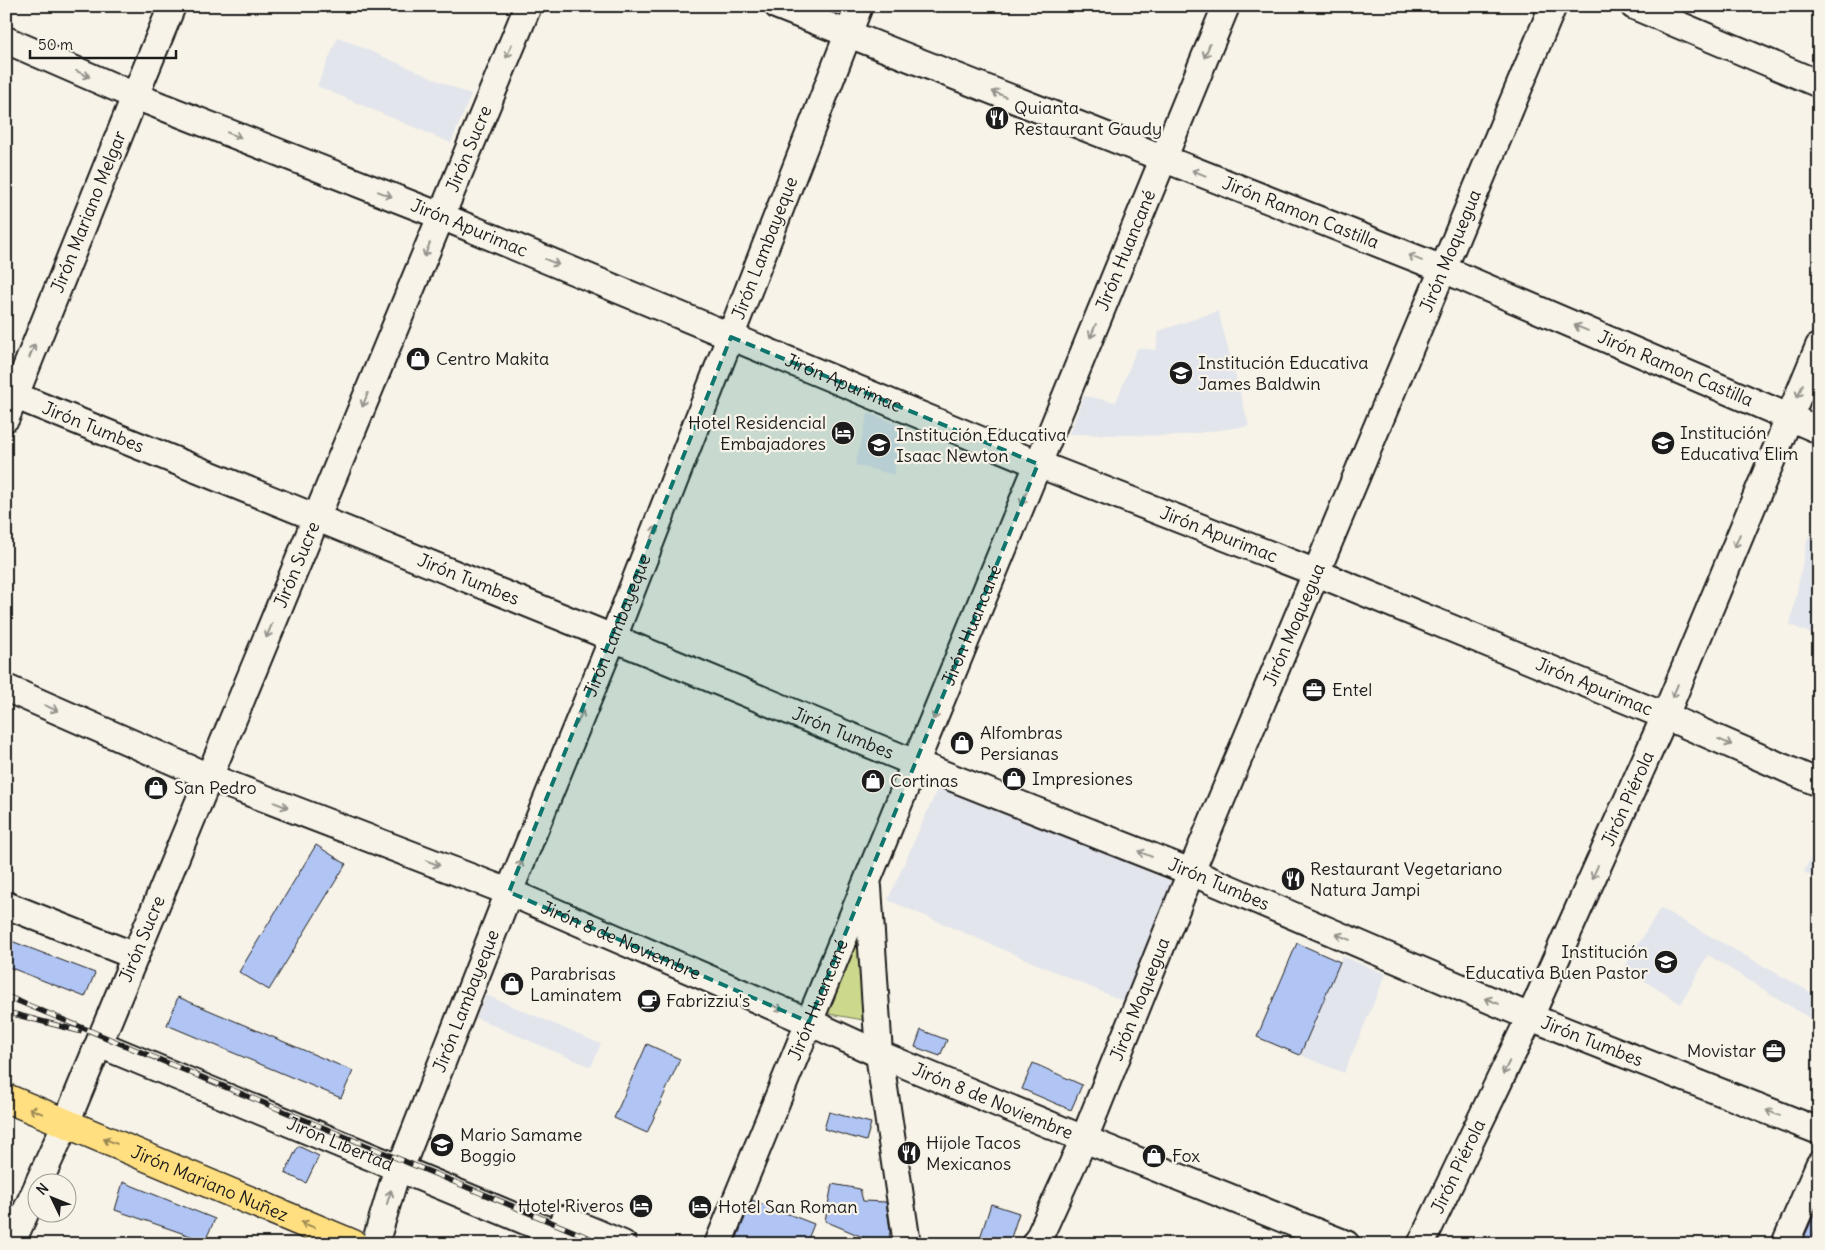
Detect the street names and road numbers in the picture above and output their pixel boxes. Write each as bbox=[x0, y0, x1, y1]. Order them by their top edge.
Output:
street label: Jirón Sucre bbox=[440, 102, 497, 195]
street label: Jirón Mariano Melgar bbox=[45, 127, 131, 296]
street label: Jirón Ramon Castilla bbox=[1219, 171, 1382, 254]
street label: Jirón Lambayeque bbox=[726, 173, 802, 323]
street label: Jirón Huancané bbox=[1090, 186, 1160, 314]
street label: Jirón Moquegua bbox=[1414, 186, 1486, 316]
street label: Jirón Apurimac bbox=[408, 193, 531, 262]
street label: Jirón Ramon Castilla bbox=[1595, 325, 1757, 411]
street label: Jirón Apurimac bbox=[782, 348, 905, 417]
street label: Jirón Tumbes bbox=[39, 396, 148, 458]
street label: Jirón Apurimac bbox=[1157, 501, 1281, 568]
street label: Jirón Sucre bbox=[268, 518, 325, 611]
street label: Jirón Tumbes bbox=[414, 548, 523, 610]
street label: Jirón Lambayeque bbox=[578, 551, 656, 700]
street label: Jirón Moquegua bbox=[1258, 560, 1330, 689]
street label: Jirón Huancané bbox=[936, 561, 1007, 689]
street label: Jirón Apurimac bbox=[1533, 652, 1656, 721]
street label: Jirón Tumbes bbox=[789, 702, 897, 764]
street label: Jirón Piérola bbox=[1596, 747, 1659, 850]
street label: Jirón Tumbes bbox=[1165, 852, 1273, 915]
street label: Jirón Sucre bbox=[114, 892, 170, 986]
street label: Jirón 8 de Noviembre bbox=[538, 895, 705, 985]
street label: Jirón Lambayeque bbox=[427, 926, 504, 1075]
street label: Jirón Moquegua bbox=[1105, 934, 1175, 1064]
street label: Jirón Huancané bbox=[783, 936, 853, 1064]
street label: Jirón Tumbes bbox=[1538, 1011, 1647, 1071]
street label: Jirón 8 de Noviembre bbox=[909, 1057, 1077, 1144]
street label: Jirón Libertad bbox=[284, 1111, 397, 1176]
street label: Jirón Piérola bbox=[1425, 1115, 1490, 1217]
street label: Jirón Mariano Nuñez bbox=[128, 1140, 292, 1227]

